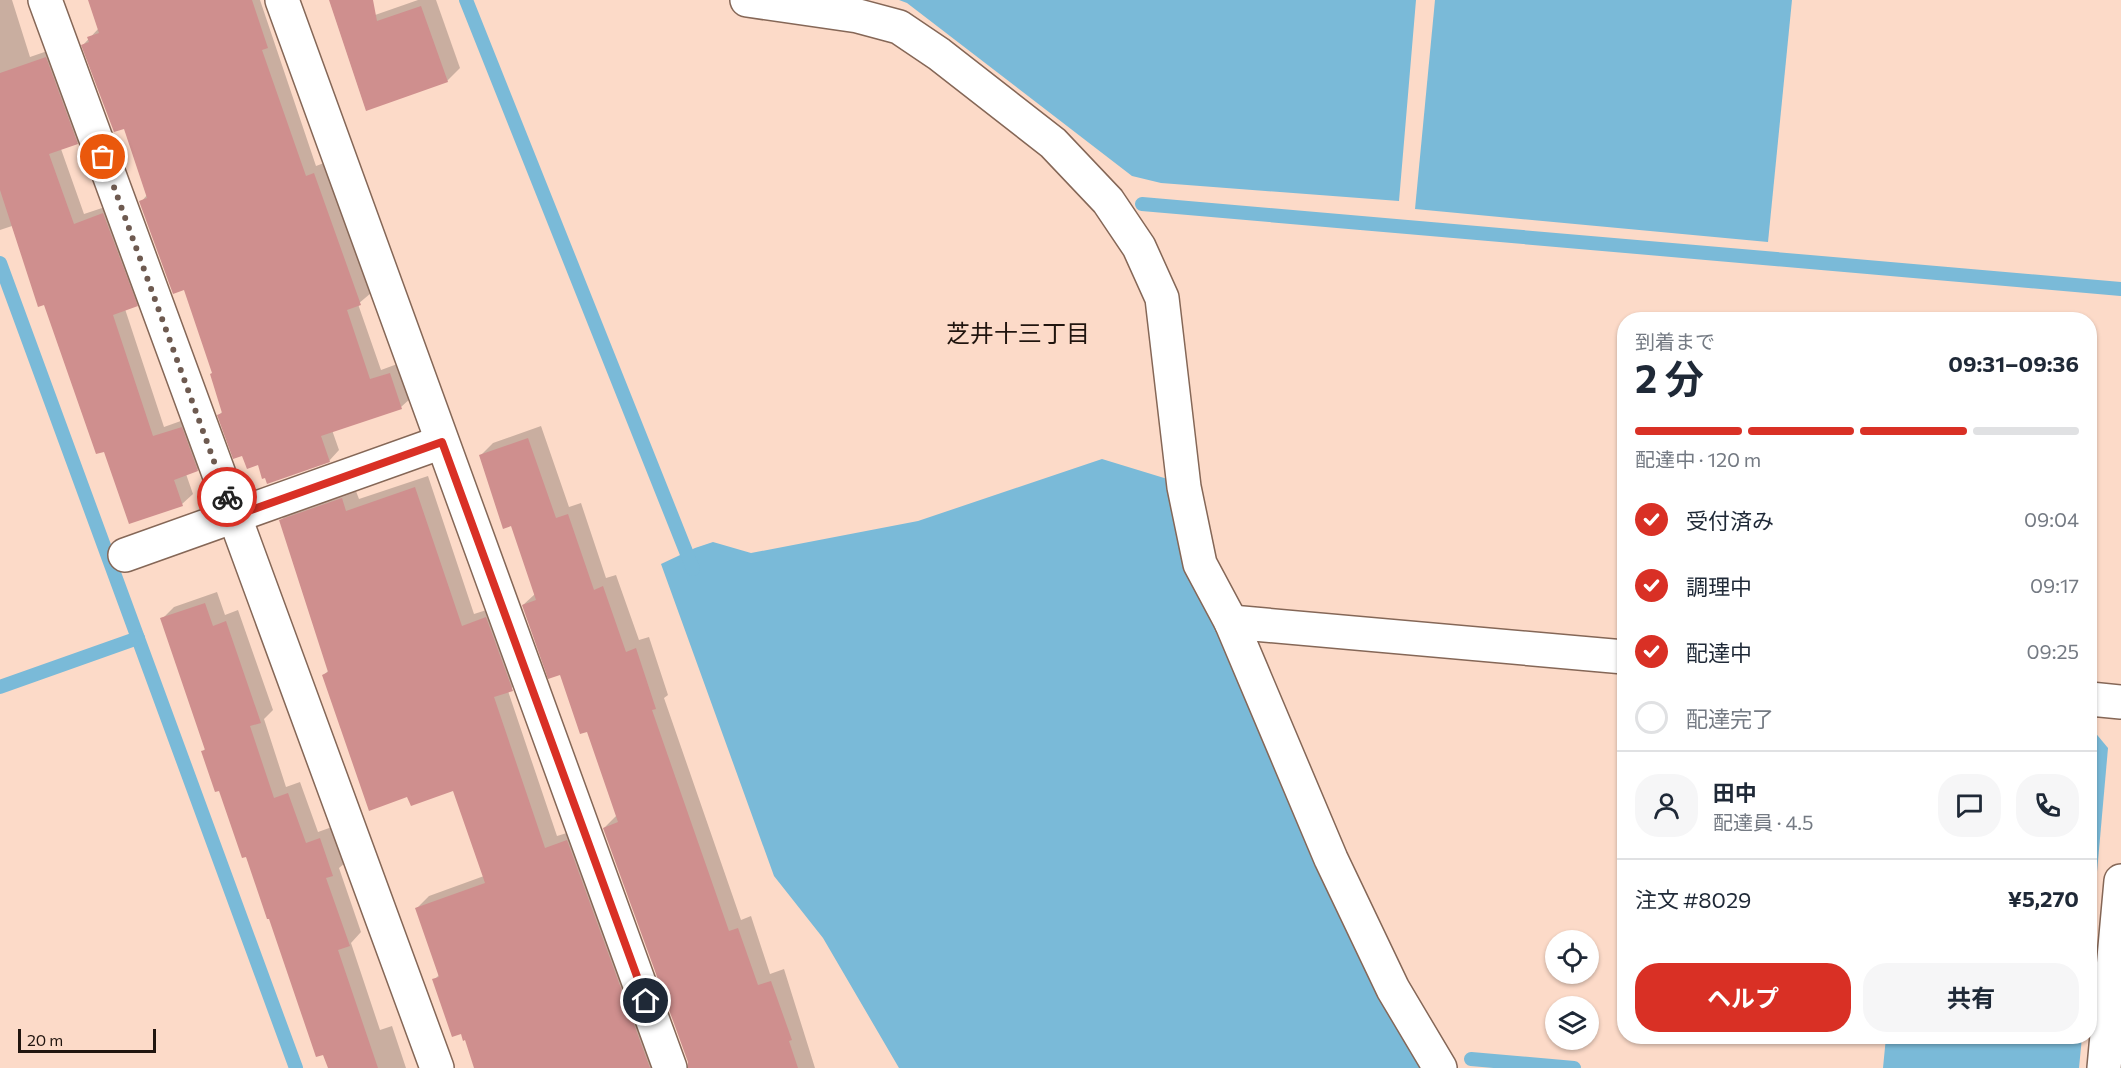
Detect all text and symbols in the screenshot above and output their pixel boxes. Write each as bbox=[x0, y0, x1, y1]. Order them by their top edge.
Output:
pin bbox=[77, 131, 128, 182]
icon: bag bbox=[86, 140, 119, 173]
district label: 芝井十三丁目 bbox=[946, 318, 1090, 347]
text: 到着まで bbox=[1635, 329, 1715, 353]
text: 09:31–09:36 bbox=[1948, 350, 2079, 377]
text: 2 分 bbox=[1635, 353, 1704, 401]
text: 配達中 · 120 m bbox=[1635, 447, 1761, 471]
courier bbox=[197, 467, 257, 527]
icon: bike bbox=[211, 481, 244, 514]
icon: check bbox=[1635, 503, 1668, 536]
text: 受付済み bbox=[1686, 507, 1774, 534]
text: 09:04 bbox=[2024, 507, 2079, 531]
icon: check bbox=[1635, 569, 1668, 602]
text: 調理中 bbox=[1686, 573, 1752, 600]
text: 09:17 bbox=[2030, 573, 2079, 597]
icon: check bbox=[1635, 635, 1668, 668]
text: 配達中 bbox=[1686, 639, 1752, 666]
text: 09:25 bbox=[2027, 639, 2079, 663]
text: 配達完了 bbox=[1686, 705, 1774, 732]
button: person bbox=[1635, 774, 1698, 837]
button: chat bbox=[1938, 774, 2001, 837]
button: phone bbox=[2016, 774, 2079, 837]
text: 田中 bbox=[1713, 779, 1757, 806]
text: 配達員 · 4.5 bbox=[1713, 810, 1813, 834]
text: ¥5,270 bbox=[2008, 885, 2079, 912]
text: 注文 #8029 bbox=[1635, 886, 1751, 913]
map controls bbox=[1545, 930, 1599, 1050]
button: locate bbox=[1545, 930, 1599, 984]
button: ヘルプ bbox=[1635, 963, 1851, 1032]
button: 共有 bbox=[1863, 963, 2079, 1032]
pin bbox=[620, 975, 671, 1026]
icon: home bbox=[629, 984, 662, 1017]
button: layers bbox=[1545, 996, 1599, 1050]
scale bar bbox=[18, 1026, 156, 1054]
text: 20 m bbox=[27, 1030, 63, 1049]

